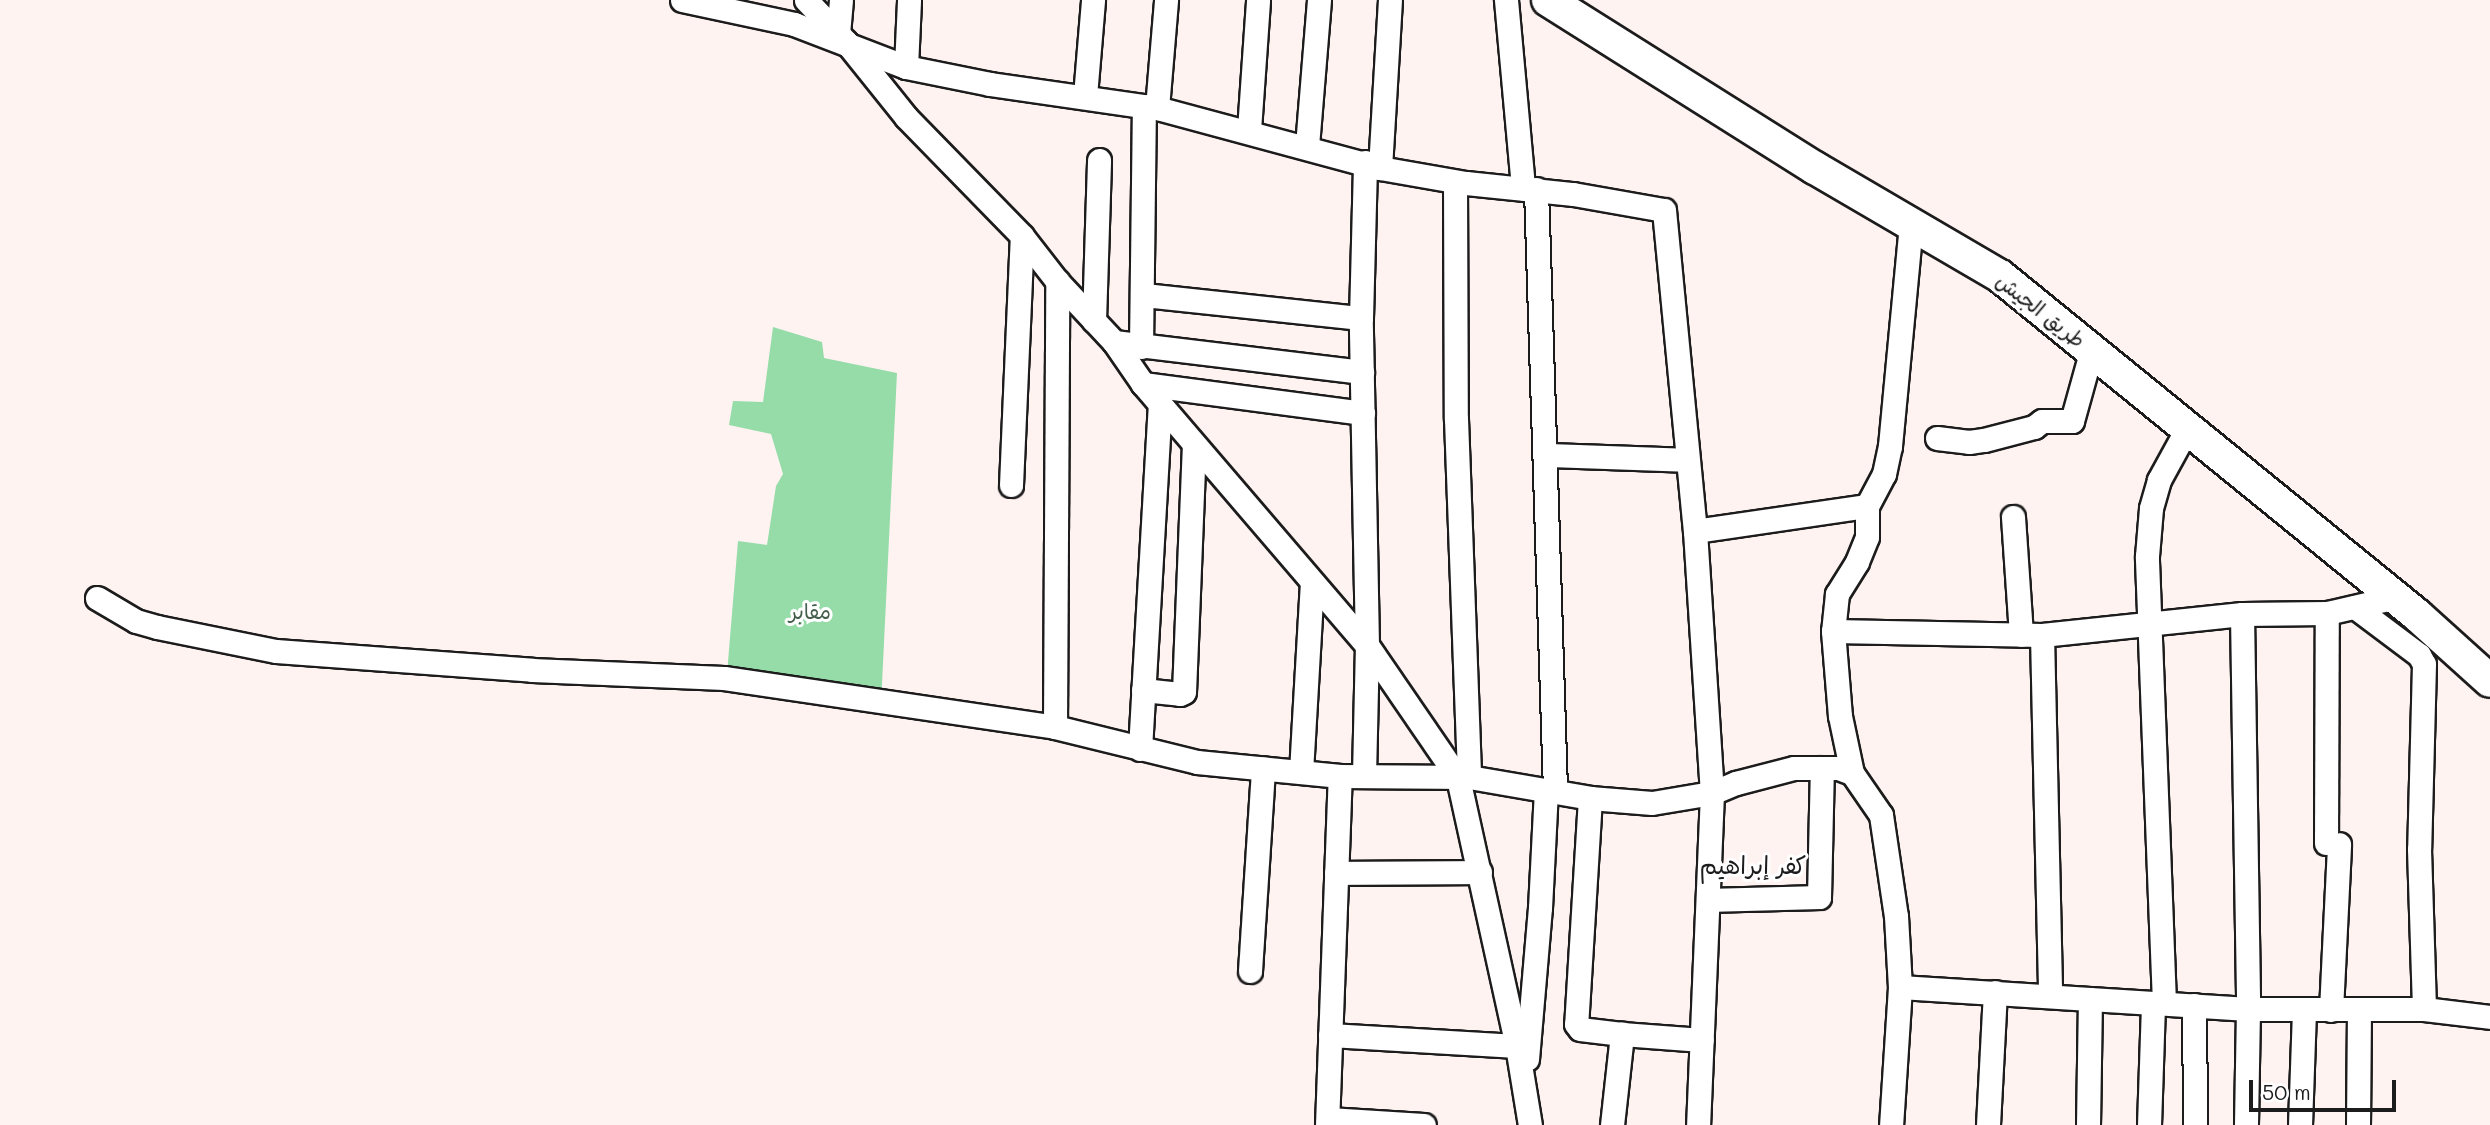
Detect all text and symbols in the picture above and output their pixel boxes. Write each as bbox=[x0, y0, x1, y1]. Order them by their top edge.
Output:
street label: طريق الجيش bbox=[1991, 267, 2091, 353]
park label: مقابر bbox=[789, 598, 831, 624]
district label: كفر إبراهيم bbox=[1700, 851, 1806, 879]
scale bar bbox=[2252, 1066, 2399, 1110]
text: 50 m bbox=[2262, 1078, 2311, 1105]

